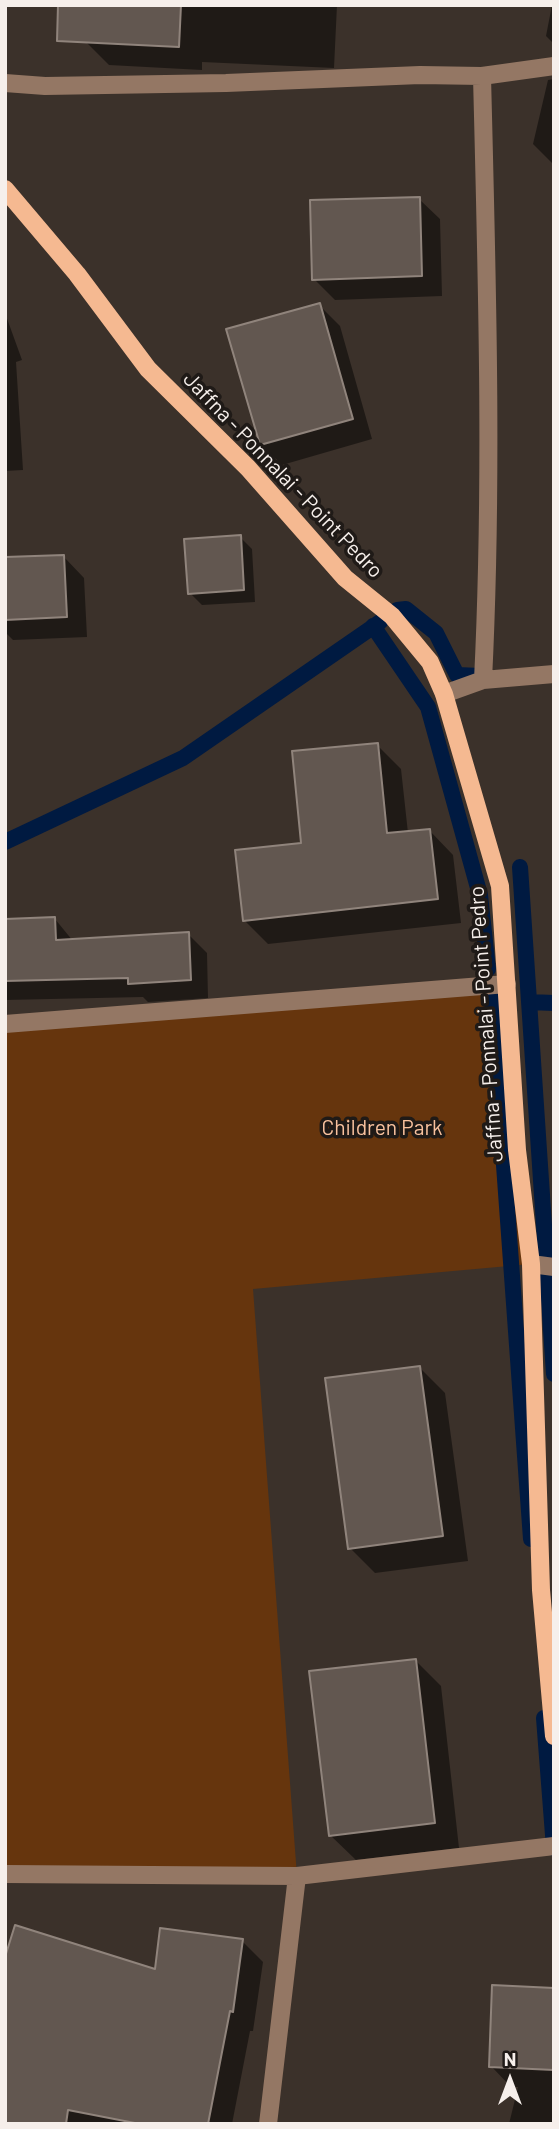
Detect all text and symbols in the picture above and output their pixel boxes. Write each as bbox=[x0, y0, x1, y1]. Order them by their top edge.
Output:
street label: Jaffna - Ponnalai - Point Pedro bbox=[178, 367, 388, 583]
street label: Jaffna - Ponnalai - Point Pedro bbox=[464, 885, 508, 1163]
park label: Children Park bbox=[321, 1115, 443, 1141]
north arrow bbox=[475, 2045, 545, 2115]
text: N bbox=[504, 2047, 516, 2070]

